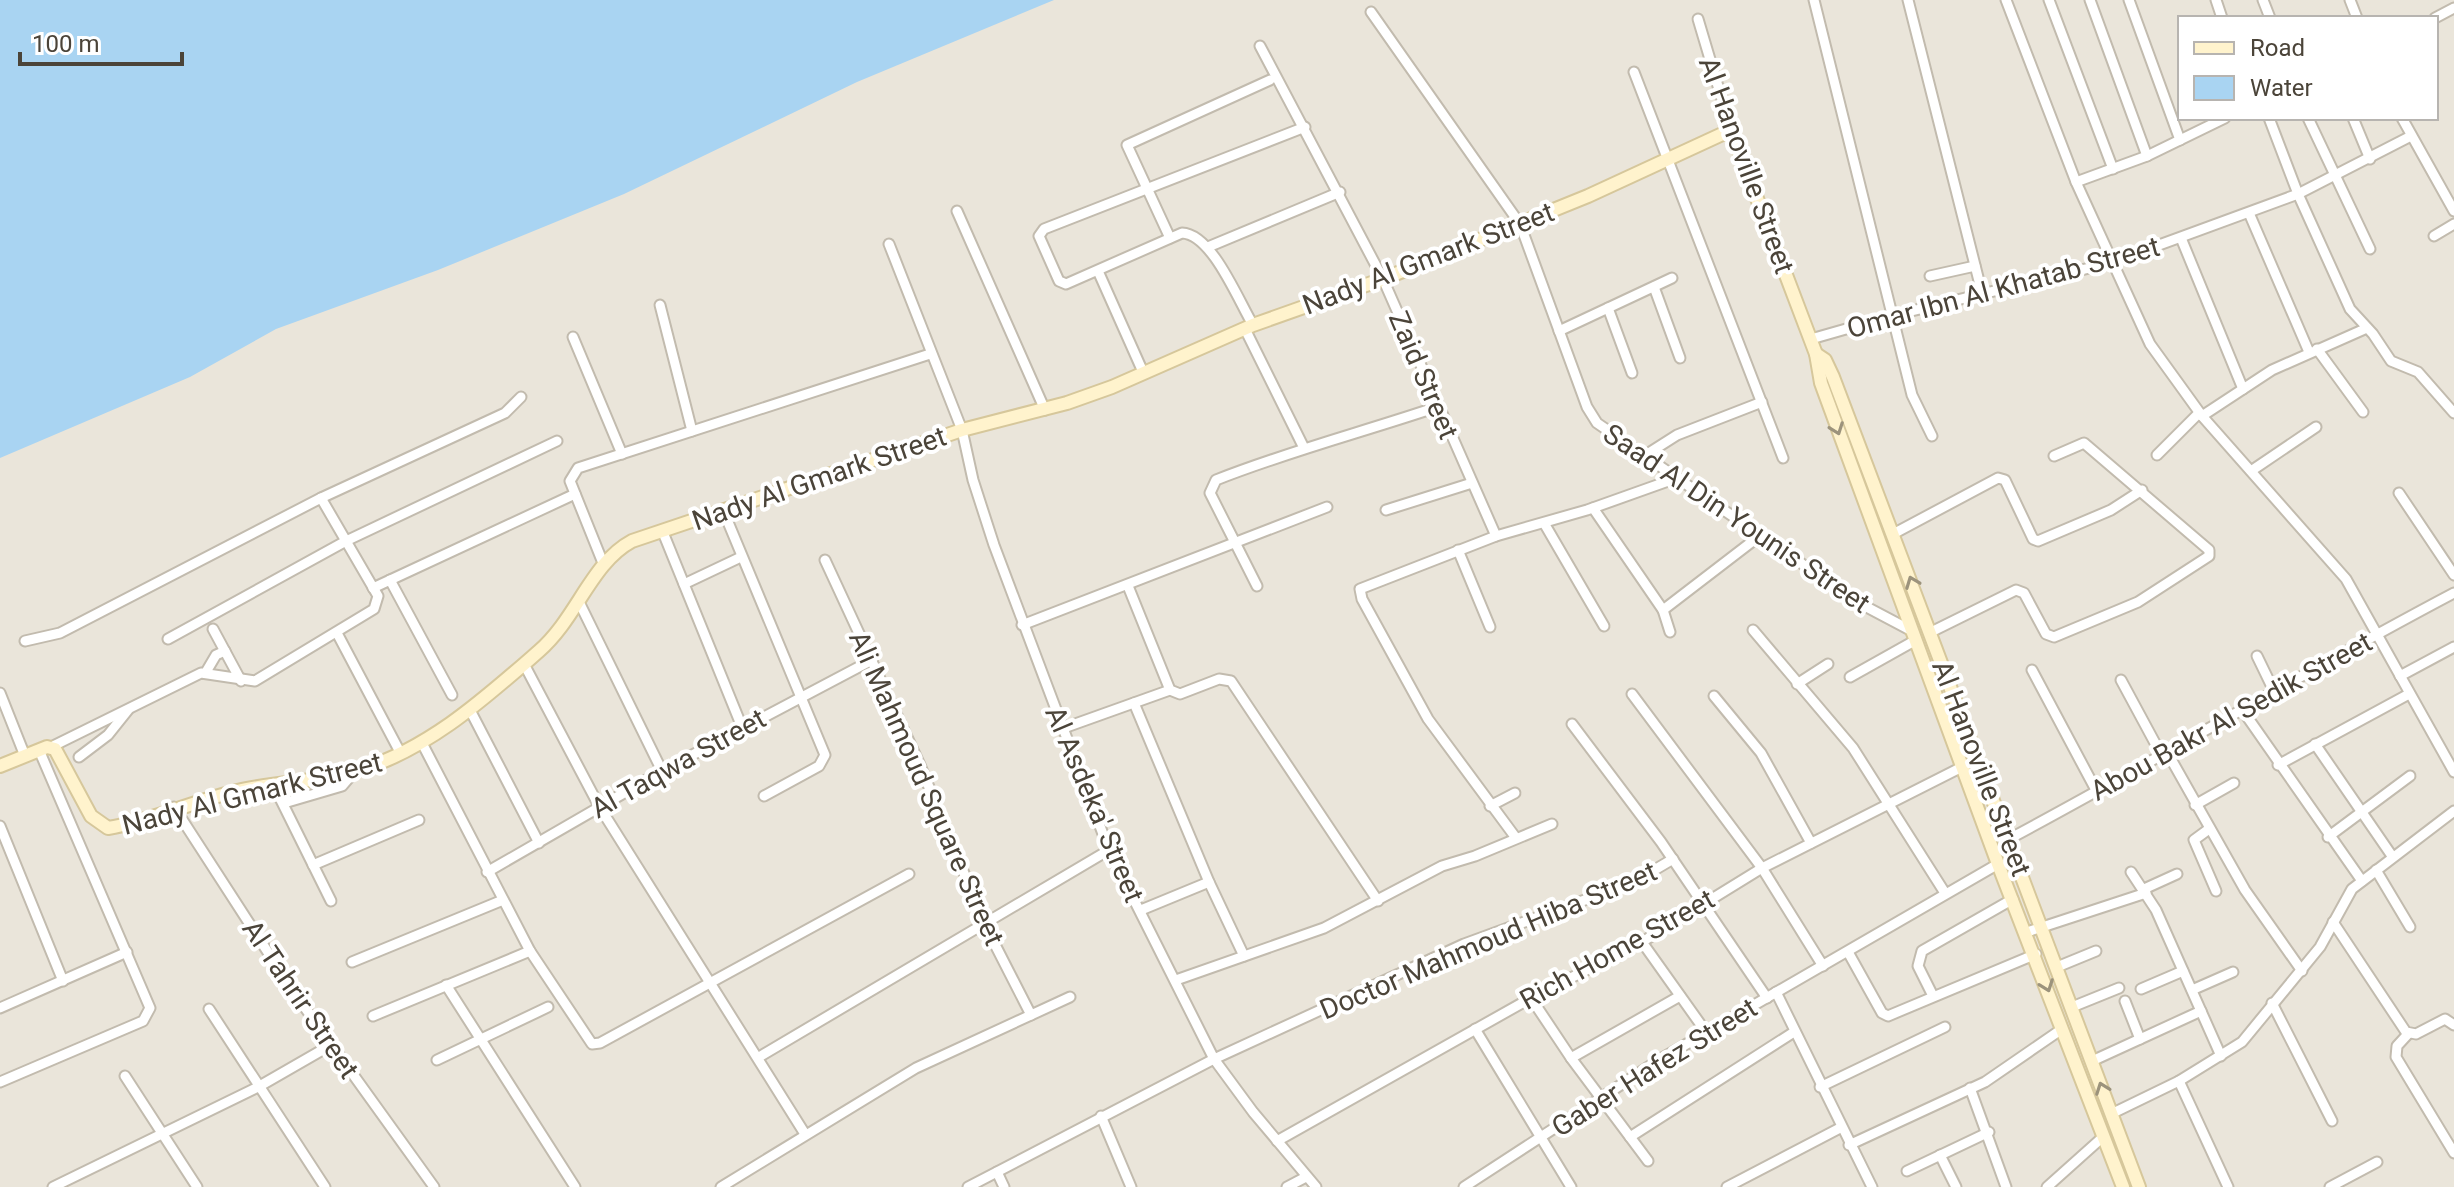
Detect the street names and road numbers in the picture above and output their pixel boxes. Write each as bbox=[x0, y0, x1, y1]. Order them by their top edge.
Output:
street label: Al Hanoville Street bbox=[1692, 52, 1801, 278]
street label: Nady Al Gmark Street bbox=[1298, 195, 1559, 322]
street label: Omar Ibn Al Khatab Street bbox=[1843, 230, 2163, 345]
street label: Zaid Street bbox=[1382, 306, 1465, 444]
street label: Saad Al Din Younis Street bbox=[1597, 417, 1876, 620]
street label: Nady Al Gmark Street bbox=[688, 419, 951, 537]
street label: Abou Bakr Al Sedik Street bbox=[2085, 625, 2378, 808]
street label: Ali Mahmoud Square Street bbox=[842, 626, 1011, 951]
street label: Al Hanoville Street bbox=[1925, 656, 2038, 881]
street label: Al Asdeka' Street bbox=[1038, 701, 1151, 907]
street label: Al Taqwa Street bbox=[585, 702, 771, 825]
street label: Nady Al Gmark Street bbox=[119, 745, 385, 842]
street label: Doctor Mahmoud Hiba Street bbox=[1315, 854, 1662, 1026]
street label: Rich Home Street bbox=[1514, 882, 1720, 1017]
street label: Al Tahrir Street bbox=[235, 914, 366, 1085]
street label: Gaber Hafez Street bbox=[1546, 991, 1763, 1144]

